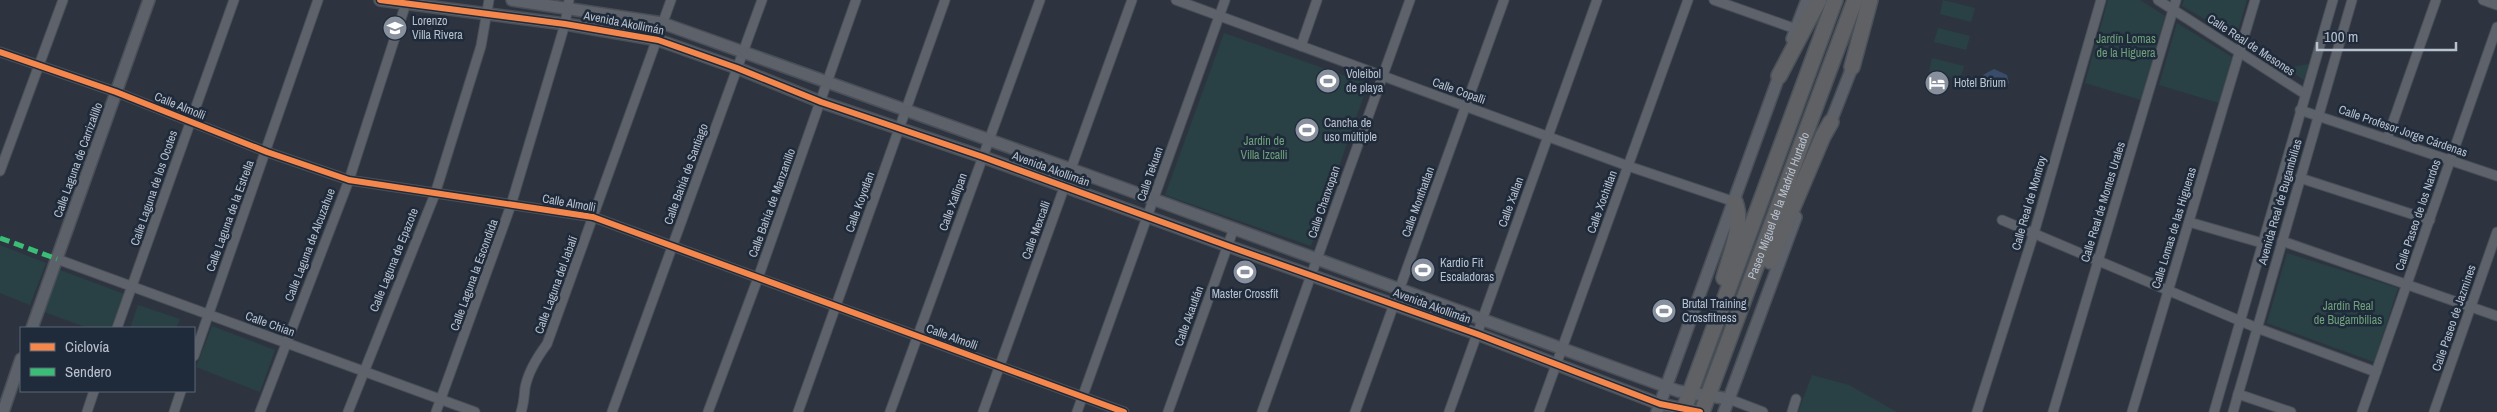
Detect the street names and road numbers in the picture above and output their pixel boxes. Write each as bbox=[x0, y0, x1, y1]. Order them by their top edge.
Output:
street label: Avenida Akollimán bbox=[582, 7, 665, 39]
street label: Calle Real de Mesones bbox=[2204, 11, 2298, 79]
street label: Calle Copalli bbox=[1430, 74, 1488, 108]
street label: Calle Almolli bbox=[152, 88, 208, 124]
street label: Calle Laguna de Carrizalillo bbox=[50, 100, 106, 220]
street label: Calle Profesor Jorge Cárdenas bbox=[2337, 101, 2470, 161]
street label: Calle Bahía de Santiago bbox=[660, 121, 712, 227]
street label: Calle Laguna de los Ocotes bbox=[127, 128, 181, 248]
street label: Paseo Miguel de la Madrid Hurtado bbox=[1744, 130, 1813, 282]
street label: Avenida Real de Bugambilias bbox=[2254, 137, 2306, 268]
street label: Calle Real de Montes Urales bbox=[2077, 140, 2129, 264]
street label: Calle Tekuan bbox=[1133, 145, 1167, 203]
street label: Calle Bahía de Manzanillo bbox=[745, 146, 799, 260]
street label: Avenida Akollimán bbox=[1009, 147, 1092, 190]
street label: Calle Real de Montroy bbox=[2008, 154, 2050, 252]
street label: Calle Paseo de los Nardos bbox=[2391, 157, 2445, 273]
street label: Calle Laguna de la Estrella bbox=[202, 158, 258, 274]
street label: Calle Chanxopan bbox=[1304, 164, 1344, 240]
street label: Calle Monthatlan bbox=[1398, 165, 1438, 239]
street label: Calle Lomas de las Higueras bbox=[2148, 165, 2200, 291]
street label: Calle Xochitlan bbox=[1583, 168, 1621, 236]
street label: Calle Koyotlan bbox=[842, 169, 878, 235]
street label: Calle Xallipan bbox=[935, 171, 971, 233]
street label: Calle Xallan bbox=[1495, 175, 1527, 229]
street label: Calle Laguna de Alcuzahue bbox=[281, 186, 339, 304]
street label: Calle Almolli bbox=[541, 190, 597, 216]
street label: Calle Mexcalli bbox=[1018, 198, 1054, 262]
street label: Calle Laguna de Epazote bbox=[366, 206, 422, 314]
street label: Calle Laguna la Escondida bbox=[446, 217, 502, 333]
street label: Calle Laguna del Jabalí bbox=[531, 234, 581, 336]
street label: Calle Paseo de Jazmines bbox=[2428, 263, 2480, 373]
street label: Calle Akautlán bbox=[1171, 284, 1207, 348]
street label: Avenida Akollimán bbox=[1390, 284, 1473, 327]
street label: Calle Chian bbox=[243, 308, 297, 340]
street label: Calle Almolli bbox=[924, 320, 980, 354]

